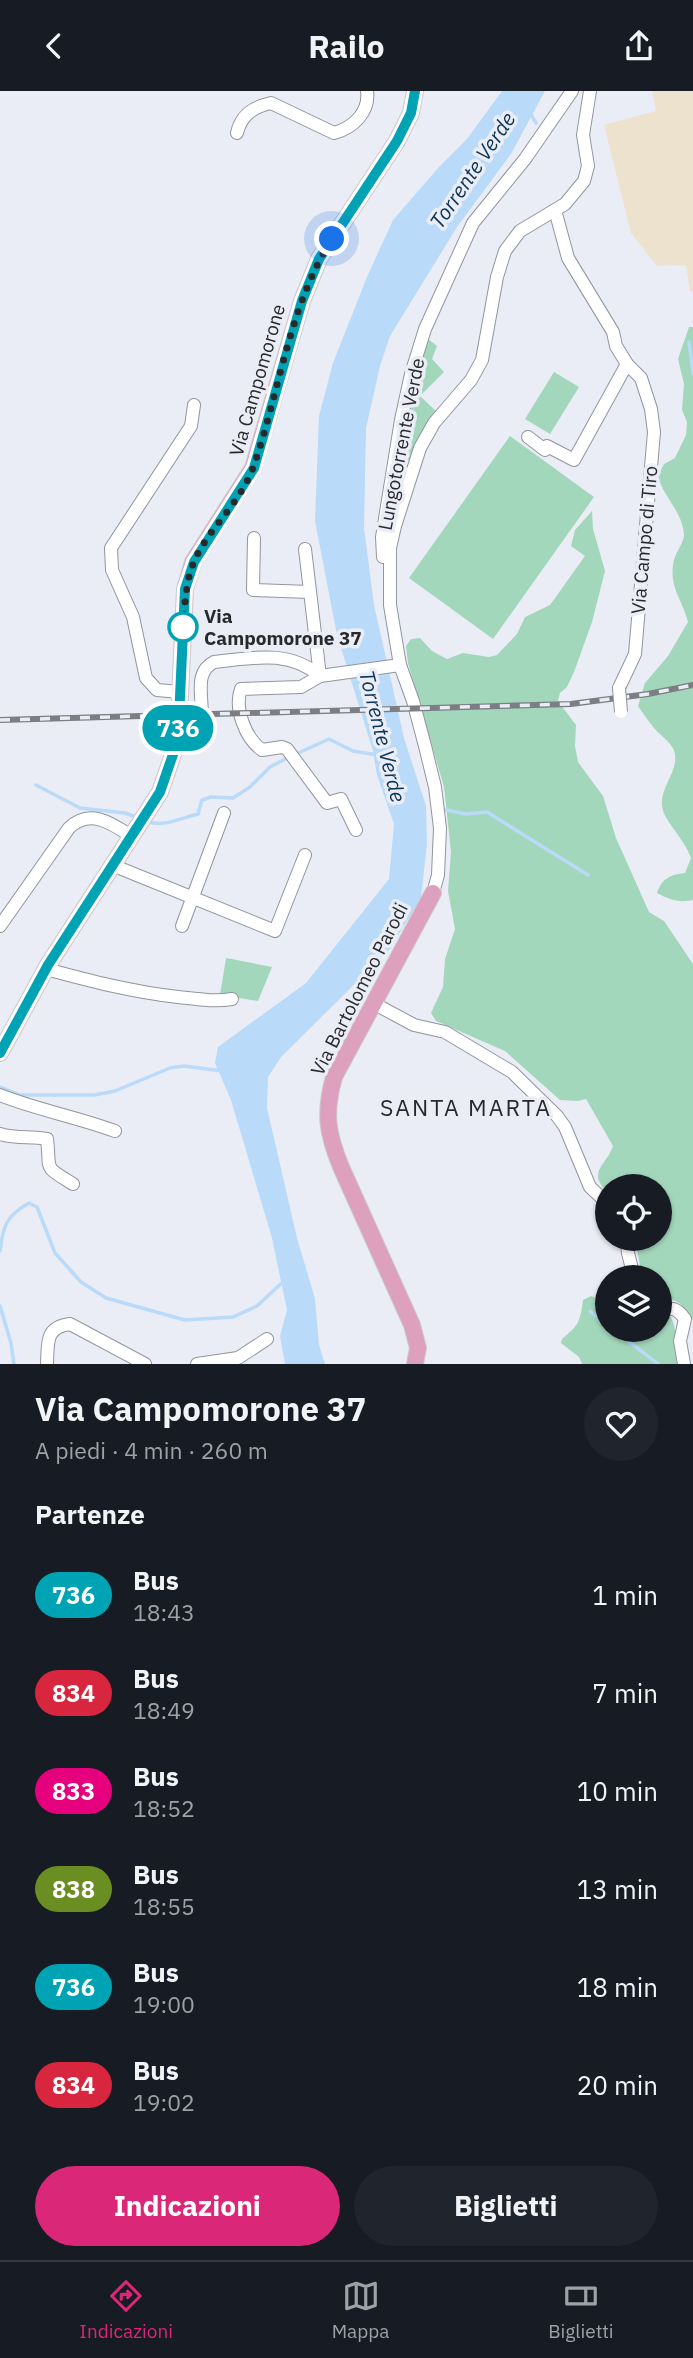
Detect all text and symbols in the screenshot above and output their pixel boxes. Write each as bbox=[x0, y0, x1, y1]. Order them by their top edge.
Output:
text: Railo bbox=[308, 25, 385, 67]
icon: back bbox=[35, 27, 73, 65]
icon: share bbox=[620, 27, 658, 65]
water label: Torrente Verde bbox=[423, 106, 521, 234]
your location bbox=[314, 221, 349, 256]
street label: Via Campomorone bbox=[224, 301, 290, 459]
street label: Lungotorrente Verde bbox=[373, 356, 429, 532]
street label: Via Campo di Tiro bbox=[626, 465, 662, 615]
place label: Via Campomorone 37 bbox=[204, 604, 362, 650]
marker: Via Campomorone 37 bbox=[168, 612, 198, 642]
water label: Torrente Verde bbox=[353, 667, 413, 805]
line badge: 736 bbox=[138, 705, 218, 751]
text: 736 bbox=[156, 712, 200, 744]
street label: Via Bartolomeo Parodi bbox=[305, 899, 413, 1079]
district label: SANTA MARTA bbox=[380, 1092, 552, 1122]
map controls bbox=[595, 1174, 672, 1342]
button: locate bbox=[595, 1174, 672, 1251]
button: layers bbox=[595, 1265, 672, 1342]
text: Via Campomorone 37 bbox=[35, 1387, 366, 1430]
button: heart bbox=[584, 1387, 658, 1461]
text: A piedi · 4 min · 260 m bbox=[35, 1435, 268, 1465]
text: Partenze bbox=[35, 1497, 145, 1531]
text: Bus bbox=[133, 1563, 179, 1597]
text: 1 min bbox=[592, 1578, 658, 1612]
text: 736 bbox=[52, 1579, 95, 1611]
text: 18:43 bbox=[133, 1597, 195, 1627]
text: Bus bbox=[133, 1661, 179, 1695]
text: 7 min bbox=[592, 1676, 658, 1710]
text: 834 bbox=[52, 1677, 95, 1709]
text: 18:49 bbox=[133, 1695, 195, 1725]
text: Bus bbox=[133, 1759, 179, 1793]
text: 10 min bbox=[577, 1774, 658, 1808]
text: 833 bbox=[52, 1775, 95, 1807]
text: 18:52 bbox=[133, 1793, 195, 1823]
text: Bus bbox=[133, 1857, 179, 1891]
text: 13 min bbox=[577, 1872, 658, 1906]
text: 838 bbox=[52, 1873, 95, 1905]
text: 18:55 bbox=[133, 1891, 195, 1921]
text: Bus bbox=[133, 1955, 179, 1989]
text: 18 min bbox=[577, 1970, 658, 2004]
text: 736 bbox=[52, 1971, 95, 2003]
text: 19:00 bbox=[133, 1989, 195, 2019]
text: Bus bbox=[133, 2053, 179, 2087]
text: 20 min bbox=[577, 2068, 658, 2102]
text: 834 bbox=[52, 2069, 95, 2101]
text: 19:02 bbox=[133, 2087, 195, 2117]
button: Indicazioni bbox=[35, 2166, 340, 2246]
button: Biglietti bbox=[354, 2166, 658, 2246]
tab: Indicazioni bbox=[79, 2277, 173, 2343]
tab: Mappa bbox=[332, 2277, 389, 2343]
tab: Biglietti bbox=[548, 2277, 614, 2343]

